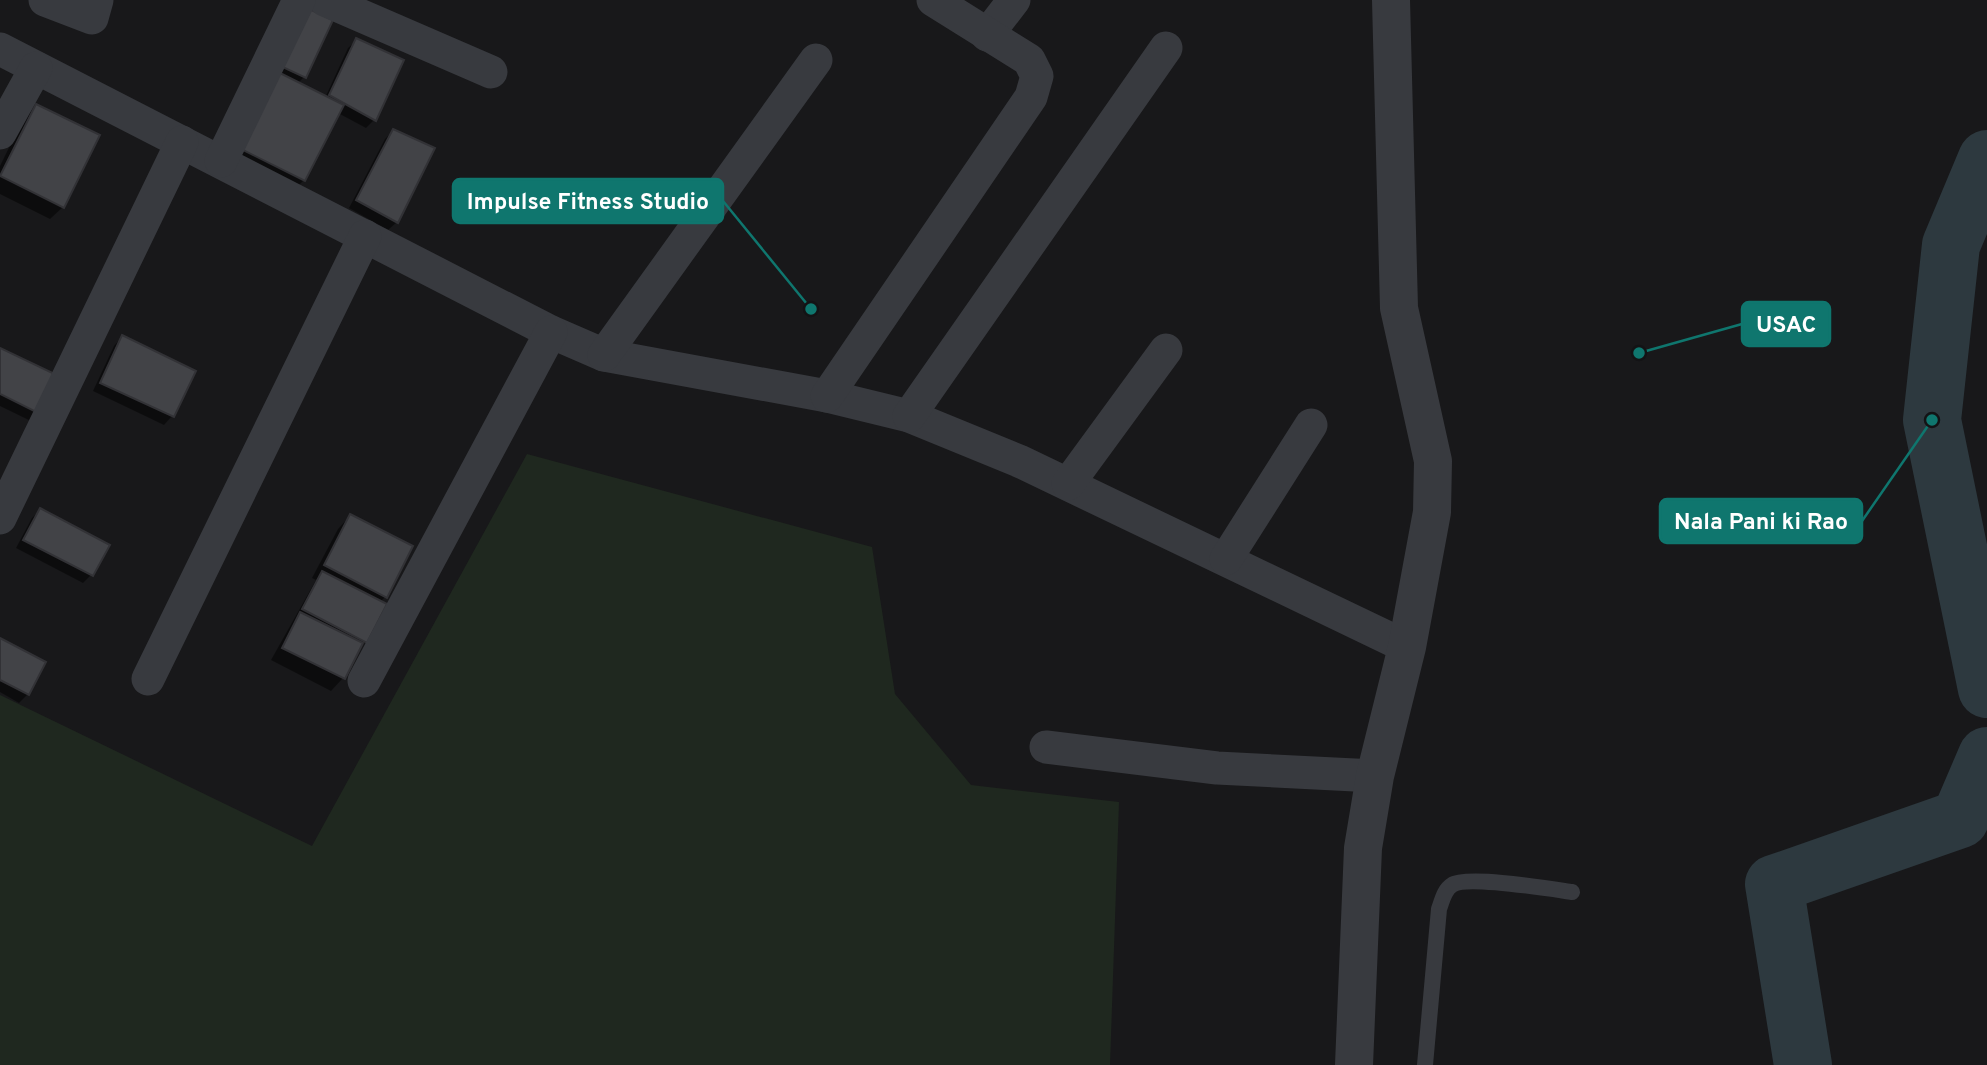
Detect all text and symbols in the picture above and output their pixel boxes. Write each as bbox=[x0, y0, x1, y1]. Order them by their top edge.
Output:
callout: Impulse Fitness Studio bbox=[453, 179, 723, 223]
text: Impulse Fitness Studio bbox=[467, 189, 709, 218]
callout: USAC bbox=[1742, 302, 1830, 346]
text: USAC bbox=[1756, 312, 1816, 341]
callout: Nala Pani ki Rao bbox=[1660, 499, 1862, 543]
text: Nala Pani ki Rao bbox=[1674, 509, 1848, 538]

